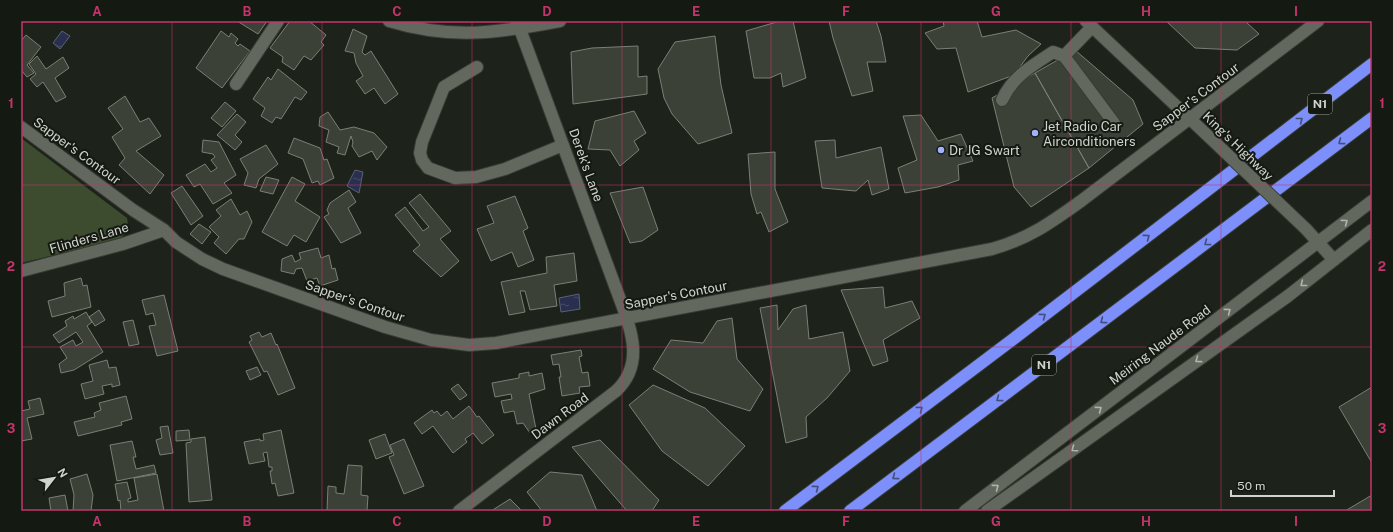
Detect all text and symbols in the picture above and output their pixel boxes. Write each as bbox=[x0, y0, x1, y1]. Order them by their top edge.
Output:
text: A bbox=[92, 4, 102, 19]
text: B bbox=[243, 4, 252, 19]
text: C bbox=[392, 4, 402, 19]
text: D bbox=[542, 4, 552, 19]
text: E bbox=[692, 4, 700, 19]
text: F bbox=[842, 4, 850, 19]
text: G bbox=[991, 4, 1001, 19]
text: H bbox=[1141, 4, 1151, 19]
text: I bbox=[1294, 4, 1298, 19]
street label: Sapper's Contour bbox=[1150, 60, 1242, 134]
road number: N1 bbox=[1308, 94, 1332, 114]
text: 1 bbox=[8, 96, 14, 111]
text: 1 bbox=[1379, 96, 1385, 111]
street label: King's Highway bbox=[1200, 109, 1276, 183]
street label: Sapper's Contour bbox=[30, 114, 124, 188]
one-way arrow bbox=[1295, 117, 1302, 124]
place label: Jet Radio Car Airconditioners bbox=[1043, 119, 1136, 149]
street label: Derek's Lane bbox=[566, 126, 606, 204]
marker: Jet Radio Car Airconditioners bbox=[1030, 128, 1040, 138]
one-way arrow bbox=[1339, 137, 1346, 144]
place label: Dr JG Swart bbox=[949, 143, 1020, 158]
marker: Dr JG Swart bbox=[936, 145, 946, 155]
street label: Flinders Lane bbox=[48, 220, 130, 256]
one-way arrow bbox=[1340, 220, 1347, 227]
one-way arrow bbox=[1142, 235, 1149, 242]
one-way arrow bbox=[1205, 239, 1212, 246]
text: 2 bbox=[7, 259, 15, 274]
text: 2 bbox=[1378, 259, 1386, 274]
street label: Sapper's Contour bbox=[303, 277, 407, 325]
street label: Sapper's Contour bbox=[623, 278, 729, 312]
one-way arrow bbox=[1301, 279, 1308, 286]
street label: Meiring Naude Road bbox=[1106, 302, 1214, 388]
one-way arrow bbox=[1224, 308, 1231, 315]
one-way arrow bbox=[1039, 314, 1046, 321]
one-way arrow bbox=[1100, 316, 1107, 324]
road number: N1 bbox=[1032, 355, 1056, 375]
one-way arrow bbox=[1195, 355, 1202, 363]
street label: Dawn Road bbox=[529, 390, 591, 442]
one-way arrow bbox=[996, 394, 1003, 402]
one-way arrow bbox=[1095, 406, 1102, 413]
one-way arrow bbox=[916, 407, 923, 414]
text: 3 bbox=[7, 421, 16, 436]
text: 3 bbox=[1378, 421, 1387, 436]
one-way arrow bbox=[1071, 444, 1078, 451]
north arrow bbox=[34, 458, 74, 498]
text: N bbox=[55, 466, 70, 480]
one-way arrow bbox=[892, 472, 899, 480]
scale bar bbox=[1231, 472, 1334, 498]
text: 50 m bbox=[1237, 479, 1265, 493]
one-way arrow bbox=[812, 485, 819, 492]
one-way arrow bbox=[992, 485, 999, 492]
text: A bbox=[92, 514, 102, 529]
text: B bbox=[243, 514, 252, 529]
text: C bbox=[392, 514, 402, 529]
text: D bbox=[542, 514, 552, 529]
text: E bbox=[692, 514, 700, 529]
text: F bbox=[842, 514, 850, 529]
text: G bbox=[991, 514, 1001, 529]
text: H bbox=[1141, 514, 1151, 529]
text: I bbox=[1294, 514, 1298, 529]

